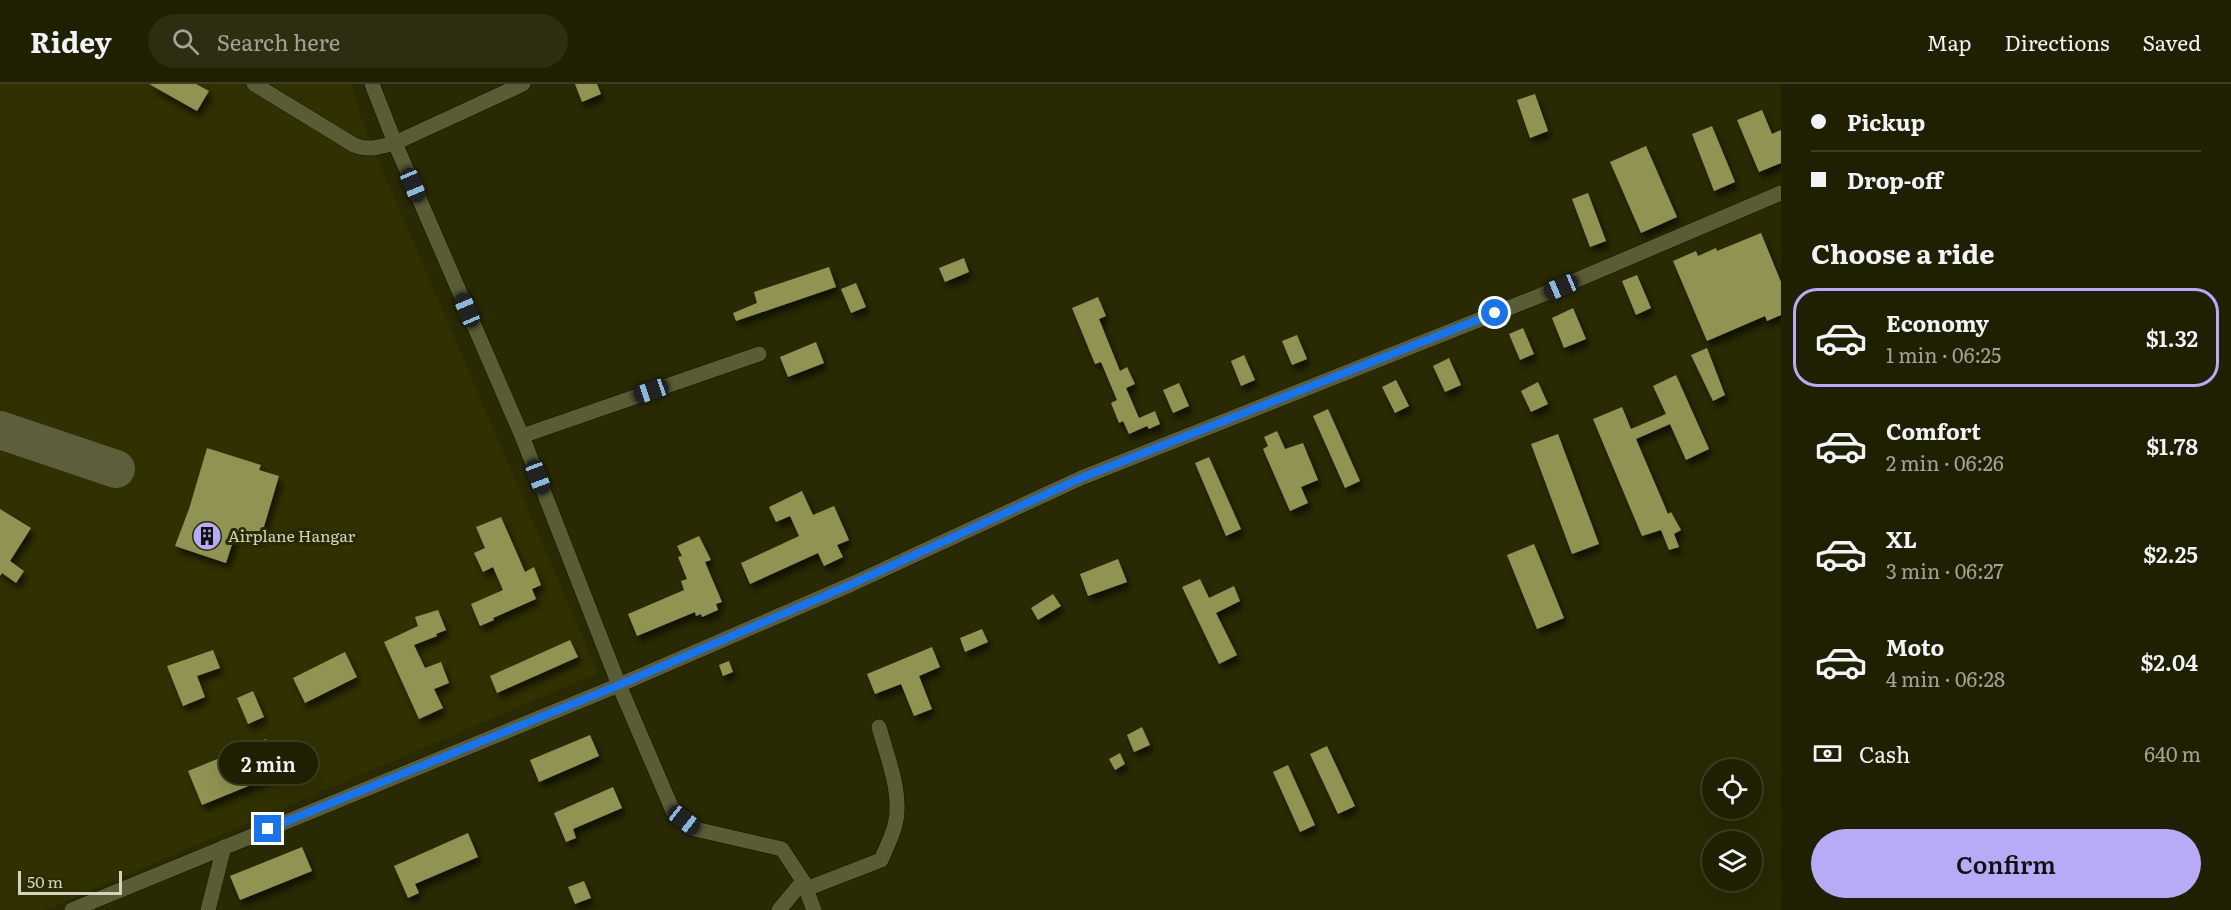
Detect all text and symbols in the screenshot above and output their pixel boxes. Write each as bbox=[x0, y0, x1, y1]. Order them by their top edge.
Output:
search box bbox=[148, 14, 568, 68]
text: Ridey bbox=[30, 20, 112, 62]
icon: search bbox=[169, 25, 202, 58]
text: Search here bbox=[217, 25, 340, 58]
text: Map bbox=[1927, 26, 1972, 57]
text: Directions bbox=[2005, 26, 2110, 57]
text: Saved bbox=[2143, 26, 2201, 57]
text: Pickup bbox=[1847, 105, 1925, 138]
text: Drop-off bbox=[1847, 163, 1943, 196]
car bbox=[398, 165, 428, 205]
text: Choose a ride bbox=[1811, 232, 1994, 272]
car bbox=[1541, 272, 1581, 302]
car bbox=[452, 290, 482, 330]
route start bbox=[1481, 299, 1508, 326]
text: Economy bbox=[1886, 306, 1989, 339]
icon: car bbox=[1814, 311, 1868, 365]
text: $1.32 bbox=[2146, 321, 2198, 354]
text: 1 min · 06:25 bbox=[1886, 339, 2001, 369]
car bbox=[631, 377, 671, 405]
text: Comfort bbox=[1886, 414, 1981, 447]
icon: car bbox=[1814, 419, 1868, 473]
text: $1.78 bbox=[2146, 429, 2198, 462]
text: 2 min · 06:26 bbox=[1886, 447, 2004, 477]
car bbox=[523, 457, 553, 497]
building icon: Airplane Hangar bbox=[191, 520, 223, 552]
text: XL bbox=[1886, 522, 1917, 555]
place label: Airplane Hangar bbox=[228, 523, 356, 547]
icon: car bbox=[1814, 527, 1868, 581]
text: $2.25 bbox=[2143, 537, 2198, 570]
text: 3 min · 06:27 bbox=[1886, 555, 2004, 585]
text: Moto bbox=[1886, 630, 1944, 663]
icon: car bbox=[1814, 635, 1868, 689]
text: $2.04 bbox=[2140, 645, 2198, 678]
text: 4 min · 06:28 bbox=[1886, 663, 2005, 693]
icon: cash bbox=[1811, 737, 1844, 770]
text: Cash bbox=[1859, 737, 1910, 770]
text: 640 m bbox=[2144, 738, 2201, 768]
callout: 2 min bbox=[218, 742, 318, 784]
text: 2 min bbox=[241, 748, 296, 778]
map controls bbox=[1702, 759, 1762, 891]
button: locate bbox=[1702, 759, 1762, 819]
car bbox=[664, 802, 704, 838]
route end bbox=[254, 815, 281, 842]
button: Confirm bbox=[1811, 829, 2201, 898]
button: layers bbox=[1702, 831, 1762, 891]
scale bar bbox=[18, 868, 122, 896]
text: 50 m bbox=[27, 869, 63, 893]

